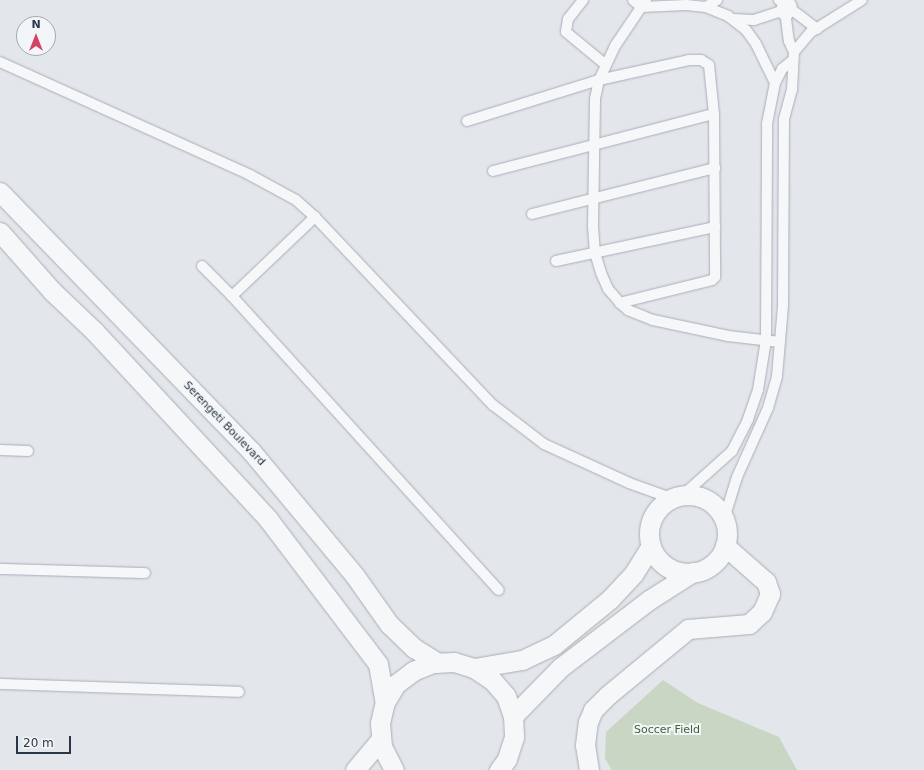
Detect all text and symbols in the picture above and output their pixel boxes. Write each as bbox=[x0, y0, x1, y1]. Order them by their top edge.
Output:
north arrow bbox=[16, 16, 56, 56]
text: N bbox=[31, 18, 41, 31]
street label: Serengeti Boulevard bbox=[180, 379, 268, 469]
park label: Soccer Field bbox=[634, 723, 700, 737]
scale bar bbox=[18, 728, 73, 754]
text: 20 m bbox=[23, 736, 54, 750]

